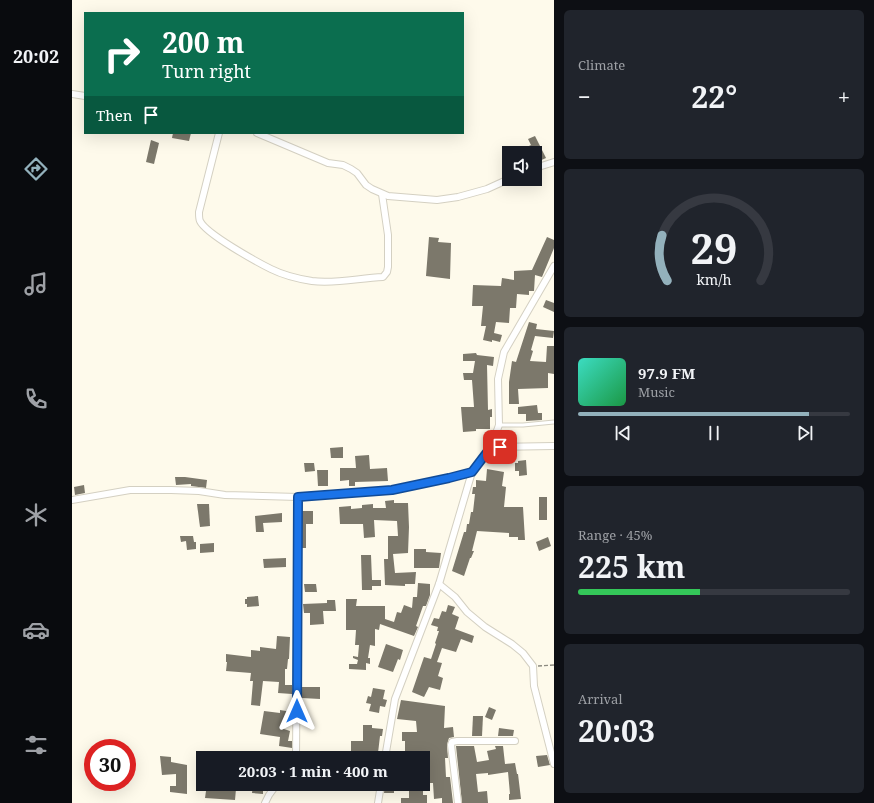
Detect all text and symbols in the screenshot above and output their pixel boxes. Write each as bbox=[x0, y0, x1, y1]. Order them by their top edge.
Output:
text: 200 m bbox=[162, 23, 244, 61]
icon: right bbox=[96, 28, 148, 80]
text: 20:02 bbox=[13, 44, 59, 68]
text: Climate bbox=[578, 56, 625, 74]
text: Turn right bbox=[162, 59, 251, 83]
text: 22° bbox=[691, 76, 737, 117]
text: − bbox=[578, 81, 591, 111]
text: + bbox=[838, 81, 850, 111]
icon: arrive bbox=[140, 104, 162, 126]
text: Then bbox=[96, 105, 132, 125]
map controls bbox=[502, 146, 542, 186]
button: sound bbox=[502, 146, 542, 186]
icon: directions bbox=[22, 155, 50, 183]
text: 29 bbox=[690, 220, 738, 276]
text: km/h bbox=[696, 269, 732, 288]
icon: music bbox=[22, 270, 50, 298]
text: 97.9 FM bbox=[638, 363, 695, 383]
text: Music bbox=[638, 383, 675, 401]
icon: phone bbox=[22, 385, 50, 413]
icon: previous bbox=[612, 422, 634, 444]
icon: pause bbox=[703, 422, 725, 444]
icon: next bbox=[794, 422, 816, 444]
pin bbox=[483, 430, 517, 464]
icon: arrive bbox=[489, 436, 511, 458]
icon: climate bbox=[22, 501, 50, 529]
text: Range · 45% bbox=[578, 526, 652, 544]
text: 225 km bbox=[578, 546, 685, 587]
icon: car bbox=[22, 616, 50, 644]
position arrow bbox=[276, 690, 318, 732]
text: Arrival bbox=[578, 690, 622, 708]
text: 20:03 bbox=[578, 710, 655, 751]
icon: filters bbox=[22, 731, 50, 759]
speed limit sign: 30 bbox=[84, 739, 136, 791]
text: 20:03 · 1 min · 400 m bbox=[238, 761, 388, 781]

